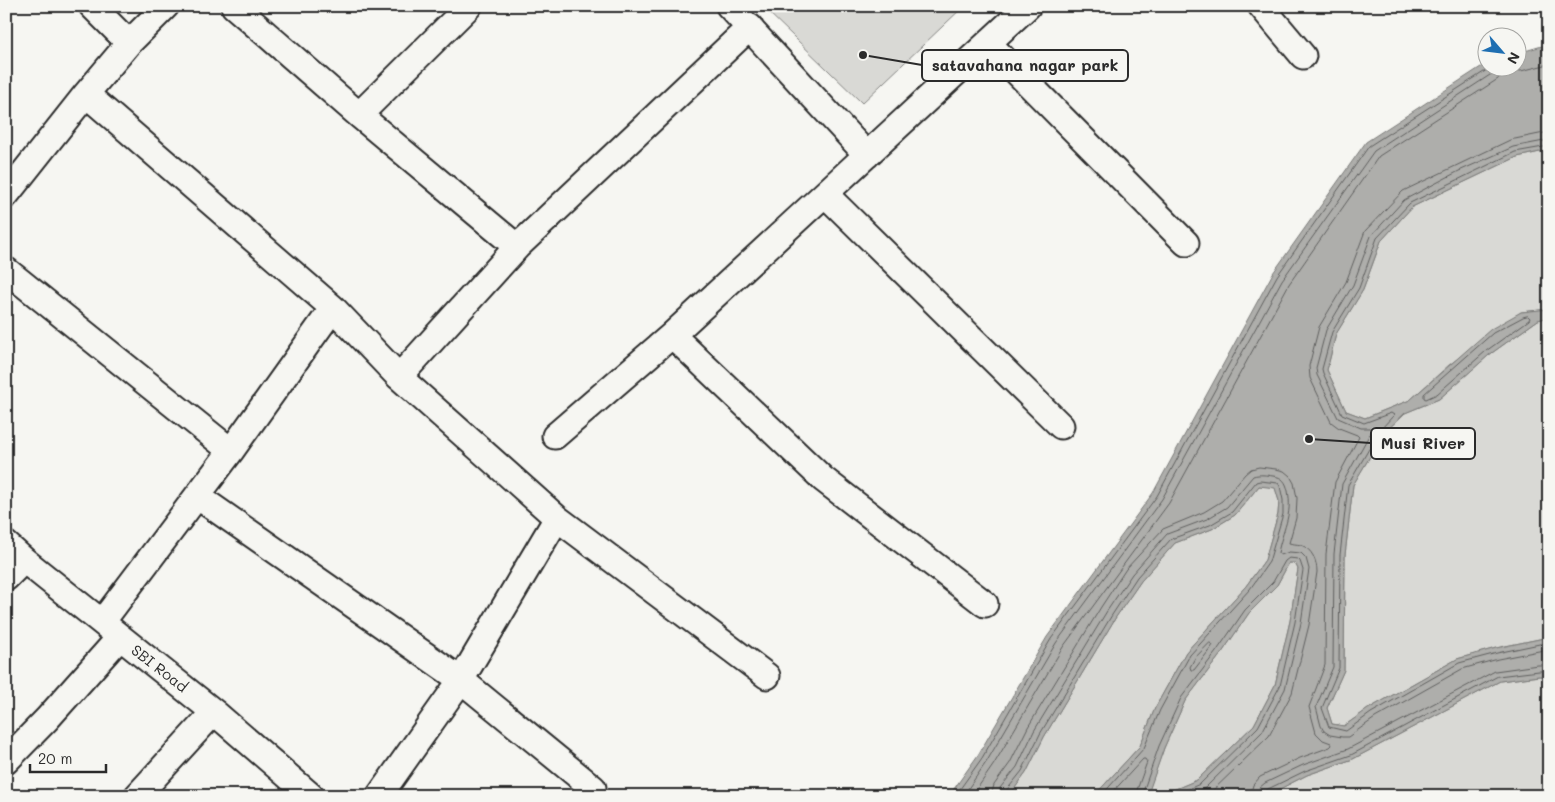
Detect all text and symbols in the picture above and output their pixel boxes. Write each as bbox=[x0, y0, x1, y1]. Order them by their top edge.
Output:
north arrow bbox=[1478, 28, 1528, 78]
text: N bbox=[1503, 49, 1525, 67]
callout: satavahana nagar park bbox=[922, 50, 1128, 81]
text: satavahana nagar park bbox=[932, 54, 1118, 75]
callout: Musi River bbox=[1371, 428, 1475, 459]
text: Musi River bbox=[1381, 432, 1465, 453]
street label: SBI Road bbox=[128, 640, 192, 696]
scale bar bbox=[30, 742, 106, 774]
text: 20 m bbox=[38, 748, 72, 768]

